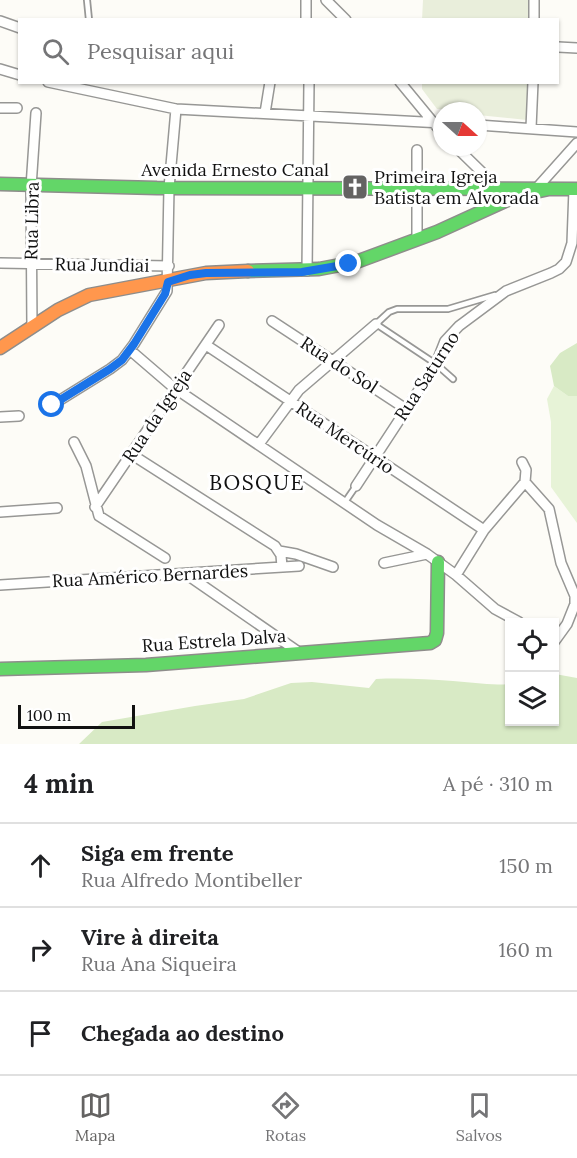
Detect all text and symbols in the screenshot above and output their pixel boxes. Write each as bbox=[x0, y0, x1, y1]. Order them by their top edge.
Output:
search box bbox=[18, 18, 559, 84]
icon: search bbox=[39, 35, 72, 68]
text: Pesquisar aqui bbox=[87, 37, 234, 65]
north arrow bbox=[433, 102, 487, 156]
street label: Avenida Ernesto Canal bbox=[140, 158, 329, 181]
place label: Primeira Igreja Batista em Alvorada bbox=[374, 165, 539, 209]
church icon: Primeira Igreja Batista em Alvorada bbox=[340, 172, 370, 202]
street label: Rua Libra bbox=[19, 181, 44, 261]
route end bbox=[335, 250, 361, 276]
street label: Rua Jundiai bbox=[54, 252, 150, 277]
street label: Rua Saturno bbox=[389, 327, 464, 425]
street label: Rua do Sol bbox=[296, 331, 382, 398]
street label: Rua da Igreja bbox=[117, 365, 196, 467]
route start bbox=[38, 391, 64, 417]
street label: Rua Mercúrio bbox=[292, 396, 399, 479]
district label: BOSQUE bbox=[209, 469, 305, 496]
street label: Rua Américo Bernardes bbox=[51, 559, 249, 592]
map controls bbox=[505, 618, 559, 726]
button: locate bbox=[505, 618, 559, 672]
street label: Rua Estrela Dalva bbox=[141, 624, 287, 657]
button: layers bbox=[505, 672, 559, 726]
scale bar bbox=[18, 702, 135, 730]
text: 100 m bbox=[27, 705, 71, 725]
text: 4 min bbox=[24, 767, 94, 800]
text: A pé · 310 m bbox=[443, 771, 553, 796]
text: Siga em frente bbox=[81, 839, 234, 867]
icon: ahead bbox=[24, 849, 57, 882]
text: 150 m bbox=[499, 853, 553, 878]
text: Rua Alfredo Montibeller bbox=[81, 867, 302, 892]
text: Vire à direita bbox=[81, 923, 219, 951]
icon: right bbox=[24, 933, 57, 966]
text: 160 m bbox=[499, 937, 553, 962]
text: Rua Ana Siqueira bbox=[81, 951, 237, 976]
icon: arrive bbox=[24, 1017, 57, 1050]
text: Chegada ao destino bbox=[81, 1019, 284, 1047]
tab: Mapa bbox=[75, 1089, 116, 1145]
tab: Rotas bbox=[265, 1089, 306, 1145]
tab: Salvos bbox=[456, 1089, 502, 1145]

